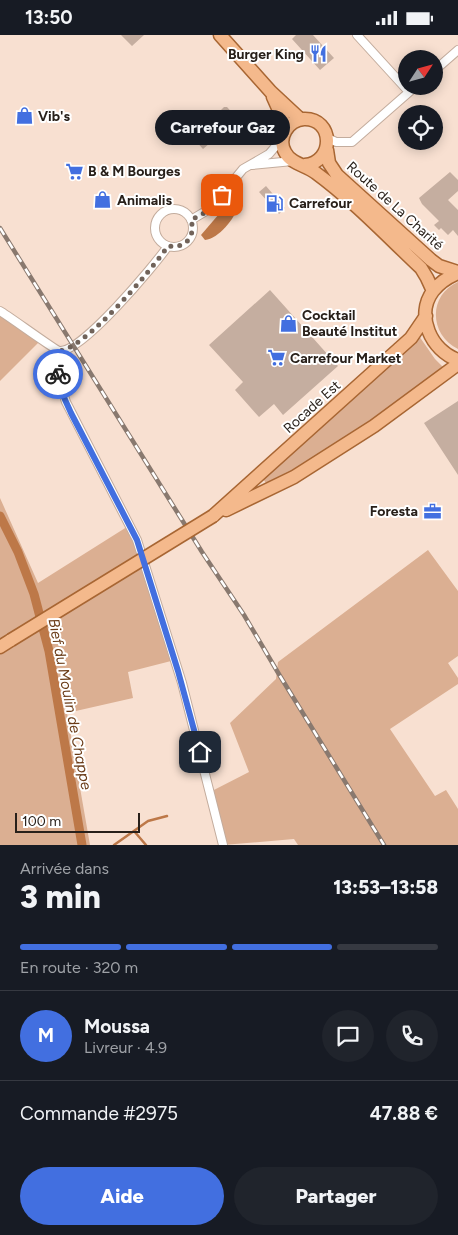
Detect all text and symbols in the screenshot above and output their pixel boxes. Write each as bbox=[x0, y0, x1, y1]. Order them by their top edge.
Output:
text: 13:50 bbox=[25, 6, 73, 29]
restaurant icon: Burger King bbox=[308, 44, 328, 64]
place label: Burger King bbox=[228, 46, 304, 63]
north arrow bbox=[398, 50, 442, 95]
map controls bbox=[398, 50, 443, 150]
button: locate bbox=[398, 105, 443, 150]
shop icon: Vib's bbox=[14, 106, 34, 126]
place label: Vib's bbox=[38, 108, 71, 125]
callout: Carrefour Gaz bbox=[154, 110, 290, 145]
text: Carrefour Gaz bbox=[170, 118, 275, 137]
street label: Route de La Charité bbox=[343, 158, 447, 254]
supermarket icon: B & M Bourges bbox=[64, 161, 84, 181]
place label: B & M Bourges bbox=[88, 163, 181, 180]
pin bbox=[201, 174, 243, 216]
icon: bag bbox=[208, 181, 236, 209]
shop icon: Animalis bbox=[93, 190, 113, 210]
place label: Animalis bbox=[117, 192, 172, 209]
fuel station icon: Carrefour bbox=[265, 193, 285, 213]
place label: Carrefour bbox=[289, 195, 352, 212]
place label: Cocktail Beauté Institut bbox=[302, 307, 398, 340]
shop icon: Cocktail Beauté Institut bbox=[278, 313, 298, 333]
supermarket icon: Carrefour Market bbox=[266, 348, 286, 368]
courier bbox=[33, 349, 83, 399]
place label: Carrefour Market bbox=[290, 350, 402, 367]
icon: bike bbox=[44, 360, 72, 388]
street label: Rocade Est bbox=[280, 377, 344, 437]
office icon: Foresta bbox=[422, 501, 442, 521]
place label: Foresta bbox=[370, 503, 418, 520]
water label: Bief du Moulin de Chappe bbox=[45, 617, 95, 791]
pin bbox=[179, 731, 221, 773]
icon: home bbox=[186, 738, 214, 766]
scale bar bbox=[15, 810, 140, 833]
text: 100 m bbox=[22, 813, 61, 830]
text: Arrivée dans bbox=[20, 859, 109, 878]
text: 13:53–13:58 bbox=[333, 876, 438, 899]
text: 3 min bbox=[20, 878, 101, 916]
text: En route · 320 m bbox=[20, 958, 138, 977]
button: chat bbox=[322, 1010, 374, 1062]
button: phone bbox=[386, 1010, 438, 1062]
text: Moussa bbox=[84, 1015, 150, 1038]
text: M bbox=[38, 1024, 54, 1047]
text: Livreur · 4.9 bbox=[84, 1038, 167, 1057]
text: Commande #2975 bbox=[20, 1102, 178, 1125]
text: 47.88 € bbox=[370, 1102, 438, 1125]
button: Aide bbox=[20, 1167, 224, 1225]
button: Partager bbox=[234, 1167, 438, 1225]

